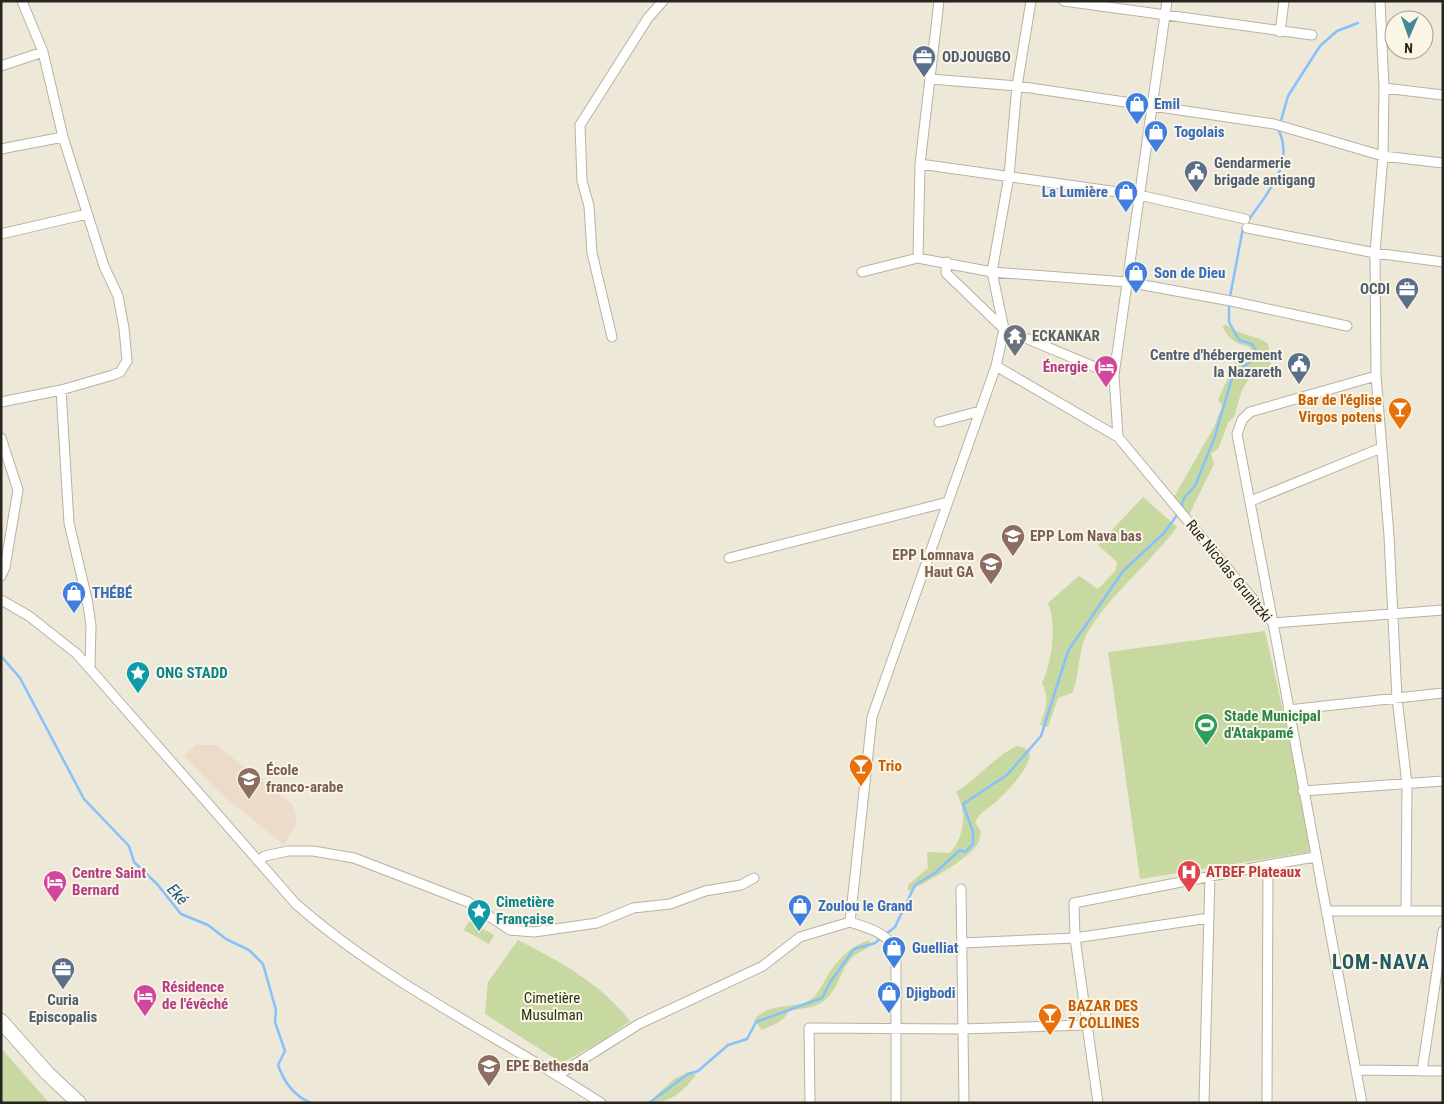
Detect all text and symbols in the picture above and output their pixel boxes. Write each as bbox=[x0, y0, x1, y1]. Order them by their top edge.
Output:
north arrow bbox=[1384, 10, 1434, 60]
text: N bbox=[1404, 40, 1413, 56]
office icon: ODJOUGBO bbox=[911, 44, 937, 78]
place label: ODJOUGBO bbox=[942, 48, 1011, 66]
shop icon: Emil bbox=[1124, 91, 1150, 125]
place label: Emil bbox=[1154, 95, 1180, 113]
shop icon: Togolais bbox=[1143, 119, 1169, 153]
place label: Togolais bbox=[1174, 123, 1225, 141]
place label: Gendarmerie brigade antigang bbox=[1214, 154, 1315, 189]
public building icon: Gendarmerie brigade antigang bbox=[1183, 159, 1209, 193]
shop icon: La Lumière bbox=[1113, 179, 1139, 213]
place label: La Lumière bbox=[1042, 183, 1108, 201]
shop icon: Son de Dieu bbox=[1123, 260, 1149, 294]
place label: Son de Dieu bbox=[1154, 264, 1225, 282]
office icon: OCDI bbox=[1394, 276, 1420, 310]
place label: OCDI bbox=[1360, 280, 1390, 298]
temple icon: ECKANKAR bbox=[1002, 323, 1028, 357]
place label: ECKANKAR bbox=[1032, 327, 1100, 345]
place label: Centre d'hébergement la Nazareth bbox=[1150, 346, 1282, 381]
public building icon: Centre d'hébergement la Nazareth bbox=[1286, 351, 1312, 385]
hotel icon: Énergie bbox=[1093, 354, 1119, 388]
place label: Énergie bbox=[1043, 358, 1088, 376]
place label: Bar de l'église Virgos potens bbox=[1298, 391, 1382, 426]
bar icon: Bar de l'église Virgos potens bbox=[1387, 396, 1413, 430]
street label: Rue Nicolas Grunitzki bbox=[1182, 516, 1276, 626]
school or university icon: EPP Lom Nava bas bbox=[1000, 523, 1026, 557]
place label: EPP Lom Nava bas bbox=[1030, 527, 1142, 545]
place label: EPP Lomnava Haut GA bbox=[892, 546, 974, 581]
school or university icon: EPP Lomnava Haut GA bbox=[978, 551, 1004, 585]
shop icon: THÉBÉ bbox=[61, 580, 87, 614]
place label: THÉBÉ bbox=[92, 584, 132, 602]
place icon: ONG STADD bbox=[125, 660, 151, 694]
place label: ONG STADD bbox=[156, 664, 228, 682]
place label: Stade Municipal d'Atakpamé bbox=[1224, 707, 1321, 742]
sports icon: Stade Municipal d'Atakpamé bbox=[1193, 712, 1219, 746]
bar icon: Trio bbox=[848, 753, 874, 787]
place label: Trio bbox=[878, 757, 902, 775]
place label: École franco-arabe bbox=[266, 761, 343, 796]
school or university icon: École franco-arabe bbox=[236, 766, 262, 800]
hospital icon: ATBEF Plateaux bbox=[1176, 859, 1202, 893]
place label: ATBEF Plateaux bbox=[1206, 863, 1301, 881]
place label: Centre Saint Bernard bbox=[72, 864, 146, 899]
hotel icon: Centre Saint Bernard bbox=[42, 869, 68, 903]
water label: Eké bbox=[163, 880, 193, 909]
place label: Cimetière Française bbox=[496, 893, 554, 928]
shop icon: Zoulou le Grand bbox=[787, 893, 813, 927]
place label: Zoulou le Grand bbox=[818, 897, 913, 915]
place icon: Cimetière Française bbox=[466, 898, 492, 932]
shop icon: Guelliat bbox=[881, 935, 907, 969]
place label: Guelliat bbox=[912, 939, 959, 957]
district label: LOM-NAVA bbox=[1332, 950, 1430, 974]
office icon: Curia Episcopalis bbox=[50, 956, 76, 990]
place label: Résidence de l'évêché bbox=[162, 978, 228, 1013]
shop icon: Djigbodi bbox=[876, 980, 902, 1014]
hotel icon: Résidence de l'évêché bbox=[132, 983, 158, 1017]
place label: Djigbodi bbox=[906, 984, 956, 1002]
park label: Cimetière Musulman bbox=[521, 989, 583, 1024]
place label: Curia Episcopalis bbox=[29, 991, 97, 1026]
place label: BAZAR DES 7 COLLINES bbox=[1068, 997, 1140, 1032]
bar icon: BAZAR DES 7 COLLINES bbox=[1037, 1002, 1063, 1036]
school or university icon: EPE Bethesda bbox=[476, 1053, 502, 1087]
place label: EPE Bethesda bbox=[506, 1057, 589, 1075]

